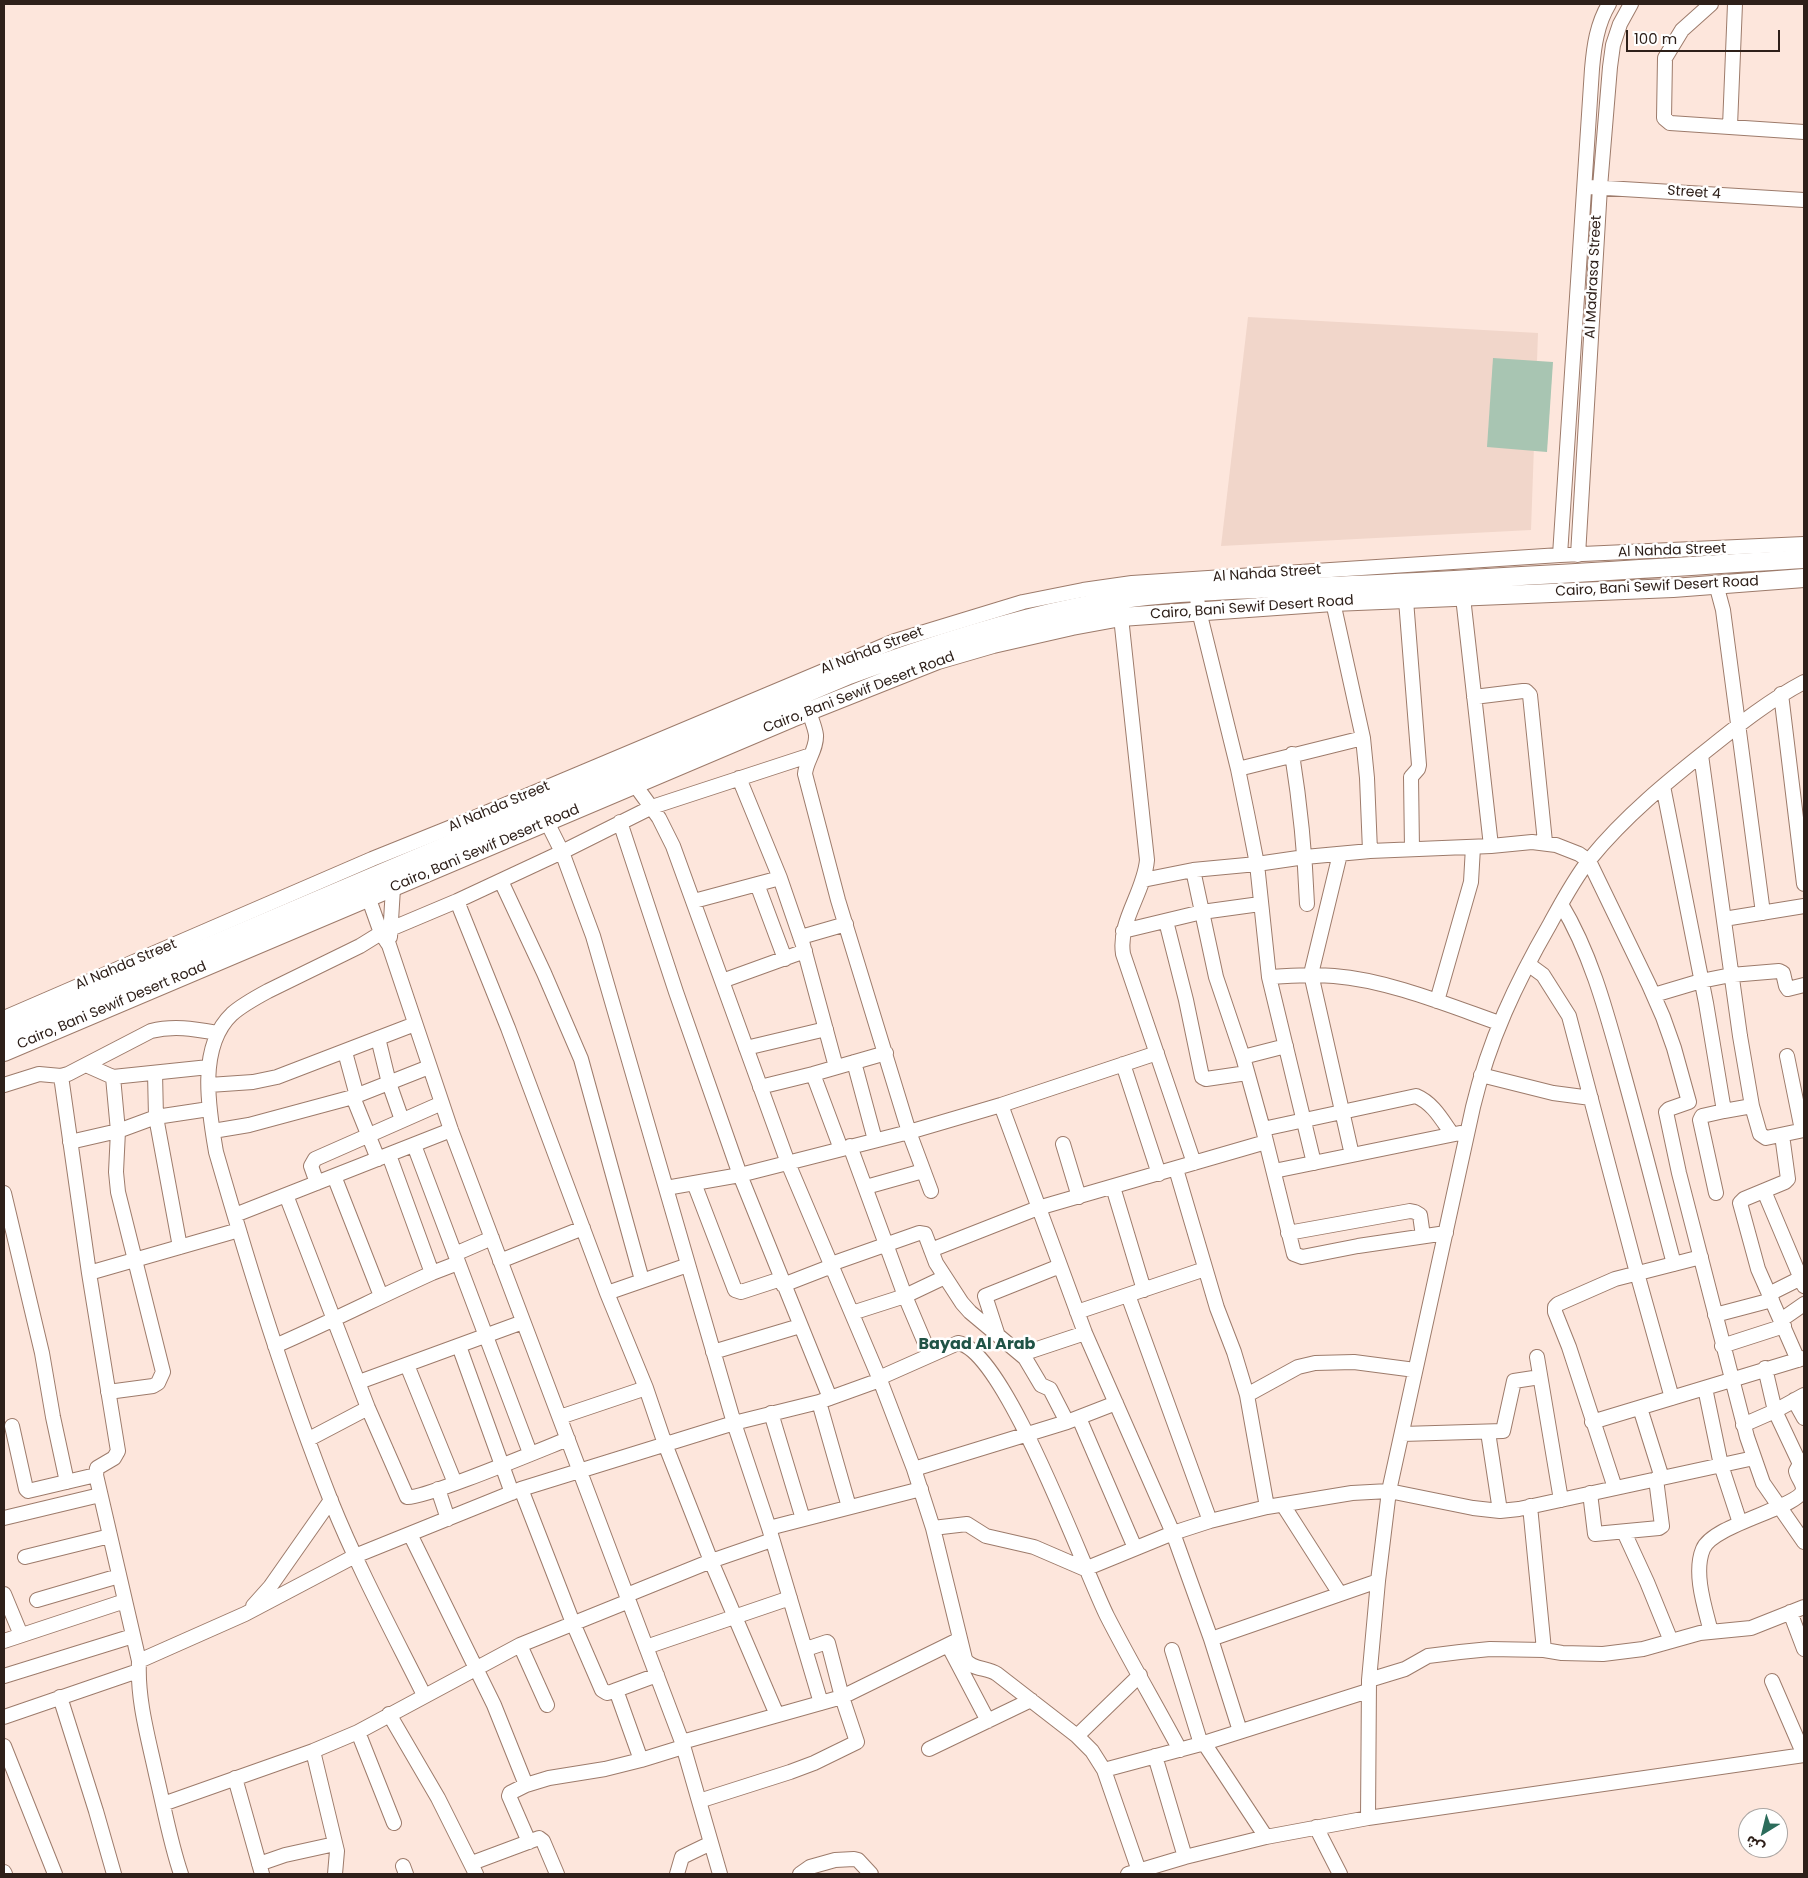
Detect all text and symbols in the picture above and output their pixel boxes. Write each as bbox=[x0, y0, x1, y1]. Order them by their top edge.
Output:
scale bar bbox=[1628, 20, 1782, 52]
text: 100 m bbox=[1634, 28, 1677, 49]
street label: Street 4 bbox=[1667, 183, 1721, 203]
street label: Al Madrasa Street bbox=[1582, 215, 1606, 339]
street label: Al Nahda Street bbox=[1617, 541, 1727, 561]
street label: Al Nahda Street bbox=[1212, 562, 1322, 586]
street label: Cairo, Bani Sewif Desert Road bbox=[1555, 573, 1759, 601]
street label: Cairo, Bani Sewif Desert Road bbox=[1150, 593, 1354, 623]
street label: Al Nahda Street bbox=[818, 624, 926, 678]
street label: Cairo, Bani Sewif Desert Road bbox=[761, 649, 957, 737]
street label: Al Nahda Street bbox=[446, 778, 552, 836]
street label: Cairo, Bani Sewif Desert Road bbox=[388, 801, 582, 897]
street label: Al Nahda Street bbox=[73, 936, 179, 994]
street label: Cairo, Bani Sewif Desert Road bbox=[15, 958, 209, 1054]
district label: Bayad Al Arab bbox=[919, 1335, 1035, 1355]
north arrow bbox=[1738, 1808, 1788, 1858]
text: ش bbox=[1741, 1831, 1768, 1858]

